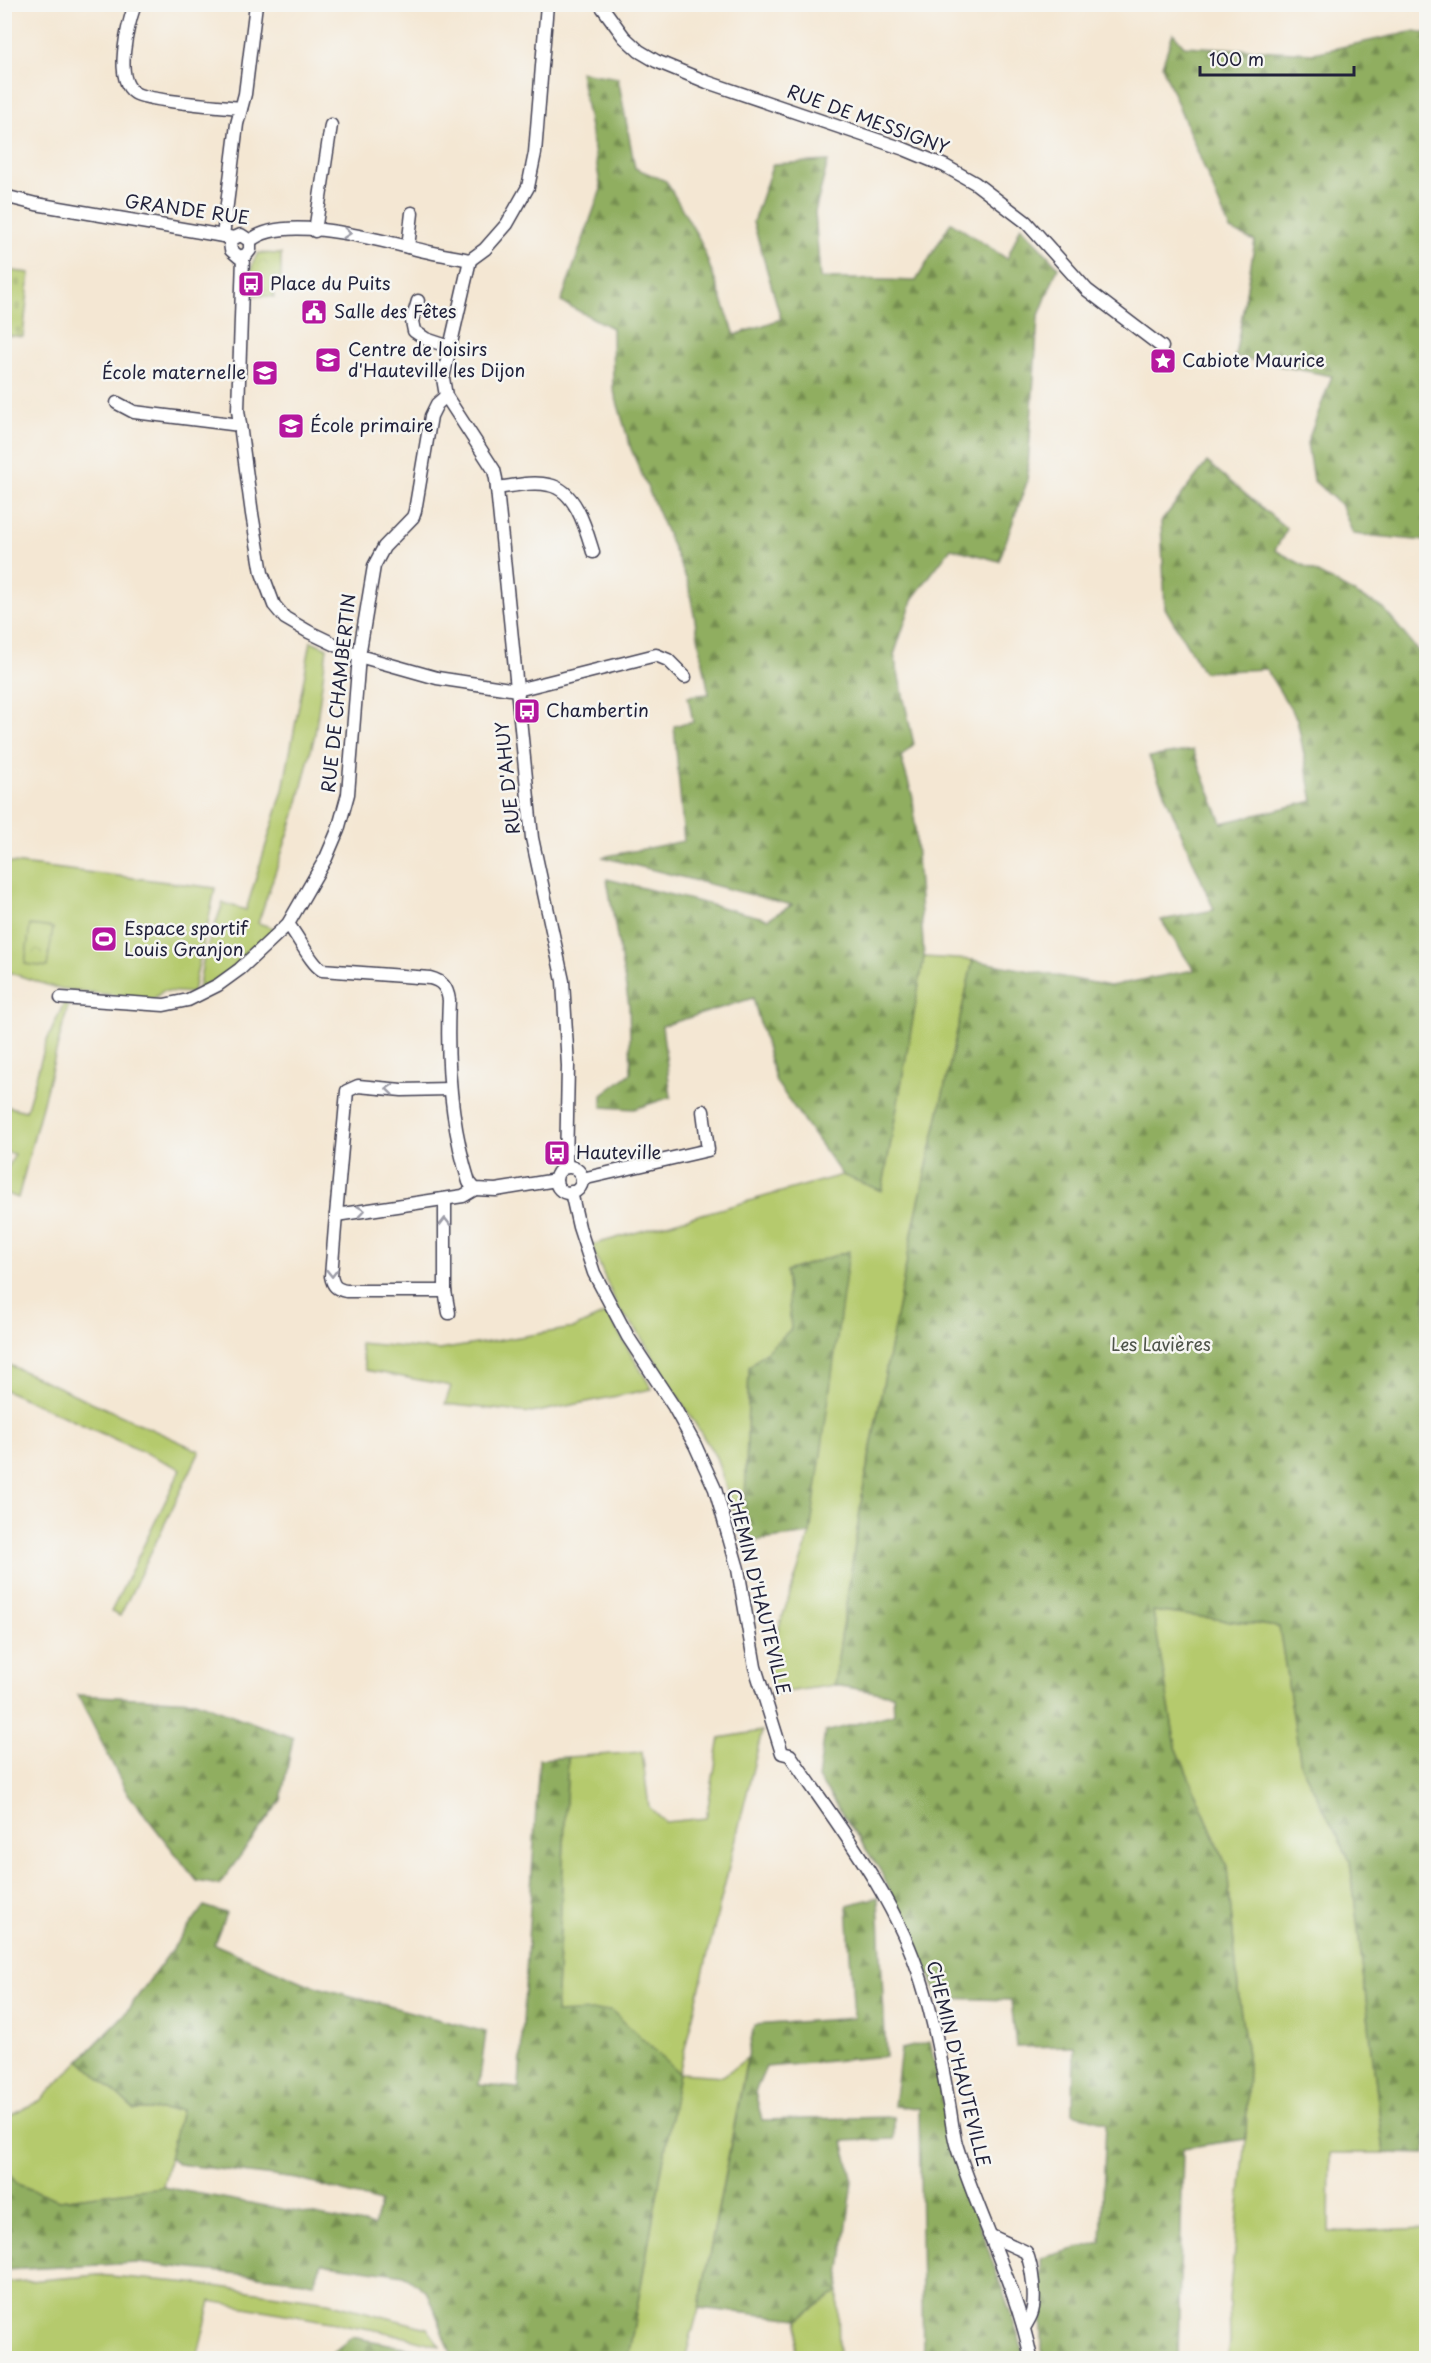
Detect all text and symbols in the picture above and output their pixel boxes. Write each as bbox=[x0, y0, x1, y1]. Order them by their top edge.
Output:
scale bar bbox=[1200, 39, 1354, 77]
text: 100 m bbox=[1209, 45, 1264, 72]
street label: RUE DE MESSIGNY bbox=[784, 77, 954, 161]
street label: GRANDE RUE bbox=[123, 186, 251, 231]
one-way arrow bbox=[343, 226, 352, 239]
bus stop icon: Place du Puits bbox=[236, 269, 266, 299]
place label: Place du Puits bbox=[270, 269, 390, 296]
public building icon: Salle des Fêtes bbox=[299, 297, 329, 327]
place label: Salle des Fêtes bbox=[334, 297, 456, 324]
place label: Centre de loisirs d'Hauteville les Dijon bbox=[348, 335, 525, 383]
school or university icon: Centre de loisirs d'Hauteville les Dijon bbox=[313, 345, 343, 375]
place icon: Cabiote Maurice bbox=[1148, 346, 1178, 376]
place label: Cabiote Maurice bbox=[1182, 346, 1325, 373]
place label: École maternelle bbox=[102, 358, 246, 385]
school or university icon: École maternelle bbox=[250, 358, 280, 388]
school or university icon: École primaire bbox=[276, 411, 306, 441]
place label: École primaire bbox=[310, 411, 434, 438]
street label: RUE DE CHAMBERTIN bbox=[314, 592, 361, 794]
bus stop icon: Chambertin bbox=[512, 696, 542, 726]
place label: Chambertin bbox=[546, 696, 649, 723]
street label: RUE D'AHUY bbox=[487, 720, 526, 836]
place label: Espace sportif Louis Granjon bbox=[124, 914, 249, 962]
sports icon: Espace sportif Louis Granjon bbox=[89, 924, 119, 954]
one-way arrow bbox=[386, 1083, 395, 1096]
bus stop icon: Hauteville bbox=[542, 1138, 572, 1168]
place label: Hauteville bbox=[576, 1138, 662, 1165]
one-way arrow bbox=[357, 1205, 366, 1217]
one-way arrow bbox=[439, 1217, 451, 1226]
one-way arrow bbox=[326, 1268, 339, 1277]
park label: Les Lavières bbox=[1111, 1330, 1211, 1357]
street label: CHEMIN D'HAUTEVILLE bbox=[721, 1486, 798, 1698]
street label: CHEMIN D'HAUTEVILLE bbox=[921, 1958, 998, 2170]

